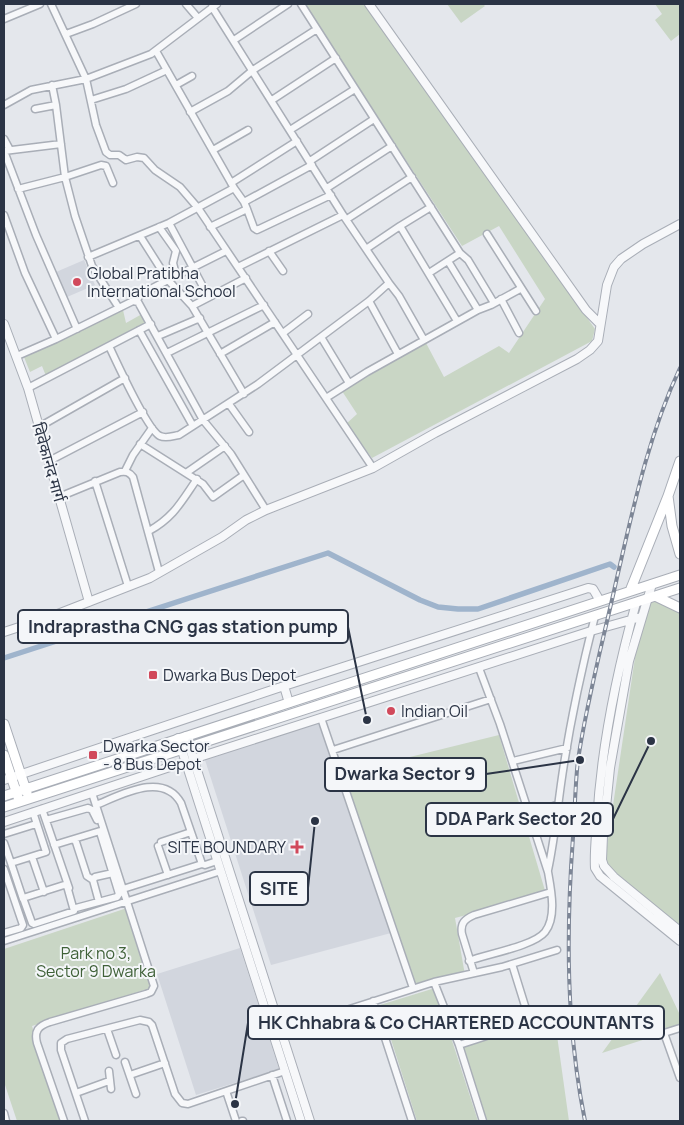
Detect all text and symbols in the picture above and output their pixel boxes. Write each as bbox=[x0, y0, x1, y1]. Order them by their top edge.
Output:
place label: Global Pratibha International School bbox=[87, 262, 236, 302]
marker: Global Pratibha International School bbox=[71, 276, 83, 288]
street label: विवेकानंद मार्ग bbox=[27, 420, 71, 505]
callout: Indraprastha CNG gas station pump bbox=[18, 610, 348, 643]
text: Indraprastha CNG gas station pump bbox=[28, 614, 338, 638]
place label: Dwarka Bus Depot bbox=[163, 664, 296, 686]
marker: Dwarka Bus Depot bbox=[147, 669, 159, 681]
place label: Indian Oil bbox=[401, 700, 468, 722]
marker: Indian Oil bbox=[385, 705, 397, 717]
place label: Dwarka Sector - 8 Bus Depot bbox=[103, 735, 210, 775]
marker: Dwarka Sector - 8 Bus Depot bbox=[87, 749, 99, 761]
callout: Dwarka Sector 9 bbox=[325, 758, 486, 791]
text: Dwarka Sector 9 bbox=[334, 761, 476, 785]
callout: DDA Park Sector 20 bbox=[426, 803, 613, 836]
text: DDA Park Sector 20 bbox=[435, 806, 603, 830]
place label: SITE BOUNDARY bbox=[168, 836, 286, 858]
marker: SITE BOUNDARY bbox=[290, 840, 304, 854]
callout: SITE bbox=[250, 872, 308, 905]
text: SITE bbox=[260, 876, 298, 900]
park label: Park no 3, Sector 9 Dwarka bbox=[36, 942, 156, 982]
callout: HK Chhabra & Co CHARTERED ACCOUNTANTS bbox=[248, 1006, 664, 1039]
text: HK Chhabra & Co CHARTERED ACCOUNTANTS bbox=[258, 1010, 654, 1034]

